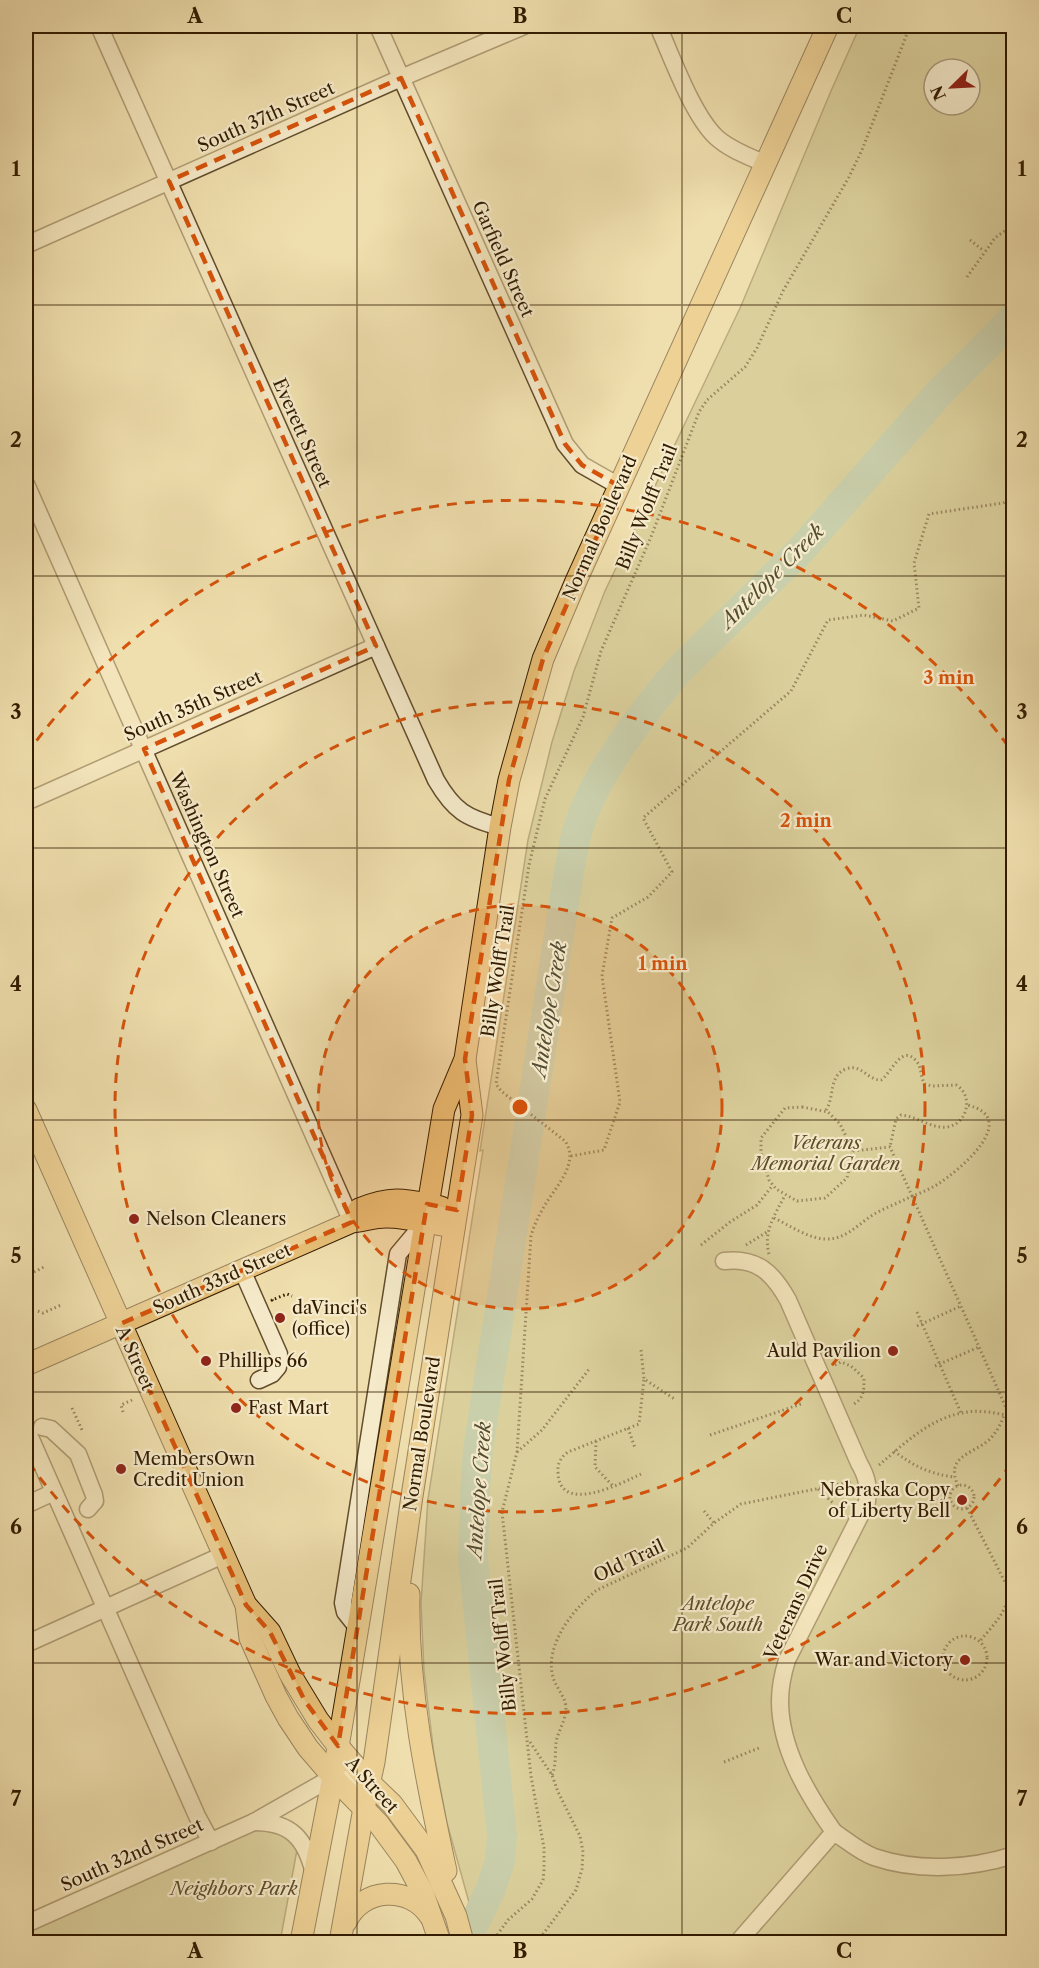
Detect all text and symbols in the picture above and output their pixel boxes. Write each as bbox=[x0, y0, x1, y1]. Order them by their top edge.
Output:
text: A bbox=[186, 4, 203, 28]
text: B bbox=[513, 4, 528, 28]
text: C bbox=[836, 4, 852, 28]
north arrow bbox=[922, 57, 982, 117]
street label: South 37th Street bbox=[194, 77, 338, 157]
text: N bbox=[926, 83, 950, 104]
text: 1 bbox=[12, 157, 21, 181]
text: 1 bbox=[1018, 157, 1027, 181]
street label: Garfield Street bbox=[468, 197, 539, 321]
street label: Everett Street bbox=[268, 375, 336, 492]
text: 2 bbox=[10, 428, 22, 452]
text: 2 bbox=[1016, 428, 1028, 452]
street label: Billy Wolff Trail bbox=[612, 441, 682, 573]
street label: Normal Boulevard bbox=[558, 452, 642, 604]
water label: Antelope Creek bbox=[713, 519, 829, 635]
street label: South 35th Street bbox=[121, 666, 266, 746]
text: 3 min bbox=[923, 667, 975, 689]
text: 3 bbox=[10, 700, 22, 724]
text: 3 bbox=[1016, 700, 1028, 724]
street label: Washington Street bbox=[165, 768, 249, 922]
text: 2 min bbox=[780, 810, 833, 832]
street label: Billy Wolff Trail bbox=[477, 903, 519, 1039]
water label: Antelope Creek bbox=[526, 939, 572, 1082]
text: 1 min bbox=[638, 953, 688, 975]
text: 4 bbox=[10, 972, 22, 996]
text: 4 bbox=[1016, 972, 1028, 996]
centre of rings bbox=[510, 1097, 530, 1117]
park label: Veterans Memorial Garden bbox=[750, 1132, 900, 1175]
place label: Nelson Cleaners bbox=[146, 1208, 286, 1230]
marker: Nelson Cleaners bbox=[127, 1212, 141, 1226]
street label: South 33rd Street bbox=[149, 1238, 295, 1319]
text: 5 bbox=[10, 1244, 22, 1268]
text: 5 bbox=[1016, 1244, 1028, 1268]
place label: daVinci's (office) bbox=[292, 1297, 367, 1340]
marker: daVinci's (office) bbox=[273, 1311, 287, 1325]
street label: A Street bbox=[111, 1321, 159, 1394]
place label: Auld Pavilion bbox=[766, 1340, 881, 1362]
marker: Auld Pavilion bbox=[886, 1344, 900, 1358]
place label: Phillips 66 bbox=[218, 1350, 308, 1372]
marker: Phillips 66 bbox=[199, 1354, 213, 1368]
street label: Normal Boulevard bbox=[399, 1355, 445, 1513]
place label: Fast Mart bbox=[248, 1397, 330, 1419]
marker: Fast Mart bbox=[229, 1401, 243, 1415]
water label: Antelope Creek bbox=[462, 1420, 496, 1562]
place label: MembersOwn Credit Union bbox=[133, 1448, 255, 1491]
marker: MembersOwn Credit Union bbox=[114, 1462, 128, 1476]
place label: Nebraska Copy of Liberty Bell bbox=[820, 1479, 951, 1522]
marker: Nebraska Copy of Liberty Bell bbox=[955, 1493, 969, 1507]
text: 6 bbox=[10, 1515, 22, 1539]
text: 6 bbox=[1016, 1515, 1028, 1539]
street label: Old Trail bbox=[590, 1535, 668, 1587]
street label: Veterans Drive bbox=[759, 1540, 833, 1664]
street label: Billy Wolff Trail bbox=[485, 1577, 521, 1713]
park label: Antelope Park South bbox=[671, 1593, 763, 1636]
place label: War and Victory bbox=[814, 1649, 954, 1671]
marker: War and Victory bbox=[958, 1653, 972, 1667]
street label: A Street bbox=[340, 1751, 404, 1818]
text: 7 bbox=[11, 1787, 22, 1811]
text: 7 bbox=[1017, 1787, 1028, 1811]
street label: South 32nd Street bbox=[57, 1813, 207, 1896]
park label: Neighbors Park bbox=[168, 1878, 298, 1900]
text: A bbox=[186, 1939, 203, 1963]
text: B bbox=[513, 1939, 528, 1963]
text: C bbox=[836, 1939, 852, 1963]

